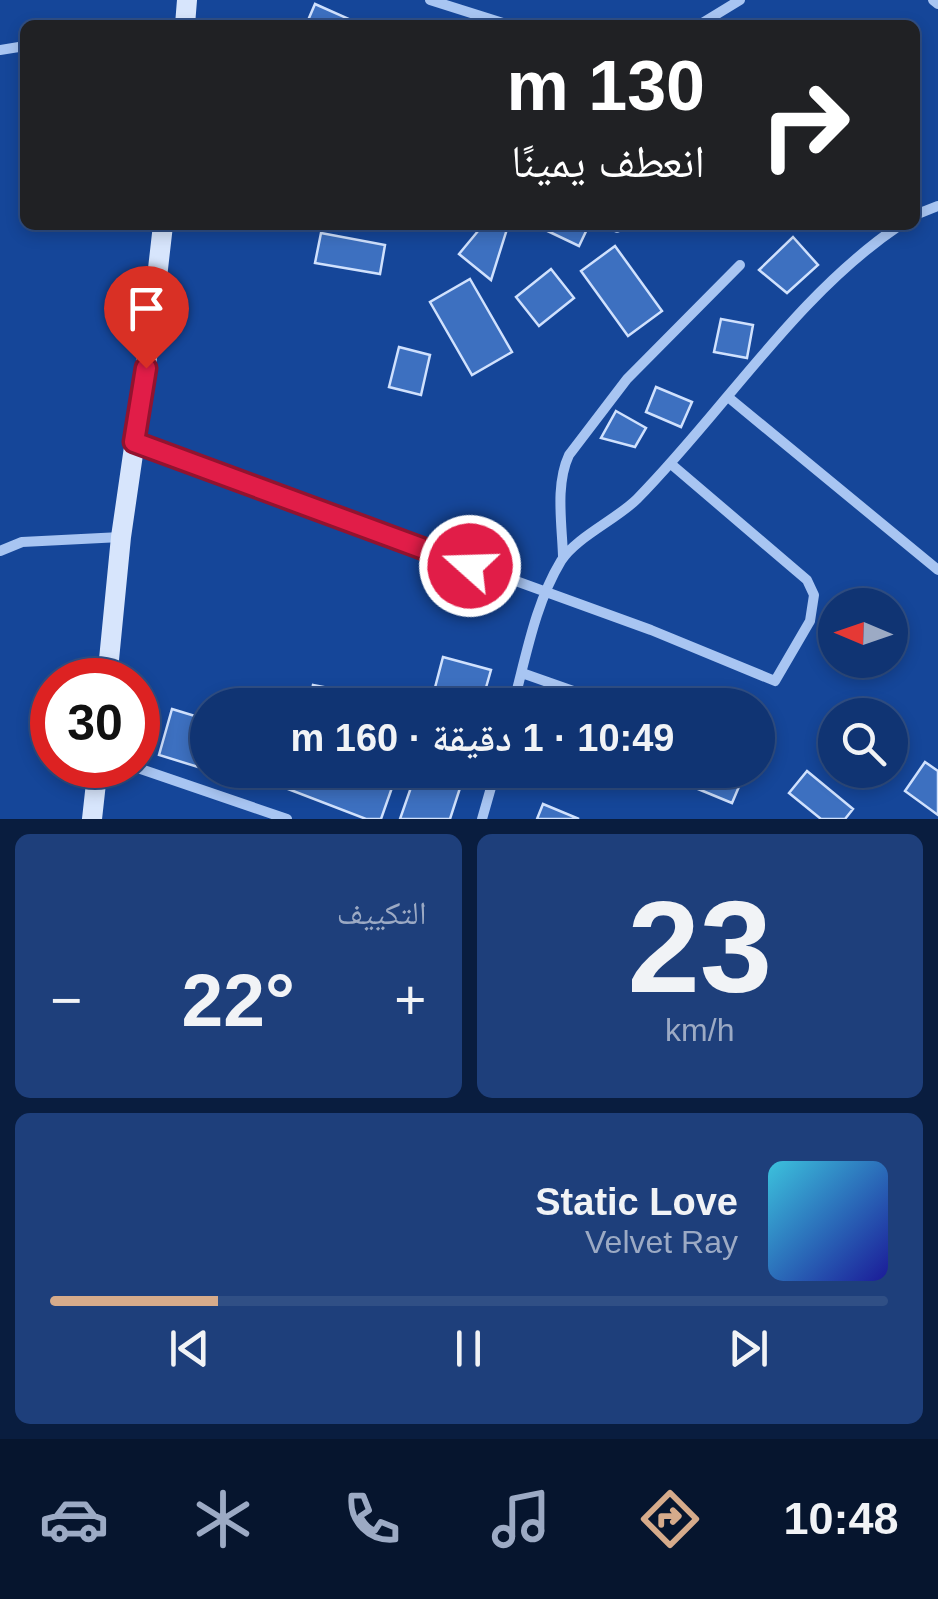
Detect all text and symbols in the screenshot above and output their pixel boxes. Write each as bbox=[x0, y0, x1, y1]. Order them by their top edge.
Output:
text: 130 m bbox=[507, 47, 705, 125]
icon: right bbox=[740, 60, 870, 190]
text: انعطف يمينًا bbox=[511, 136, 705, 187]
pin bbox=[104, 266, 189, 369]
icon: arrive bbox=[119, 281, 174, 336]
position arrow bbox=[418, 514, 522, 618]
north arrow bbox=[818, 588, 908, 678]
map controls bbox=[818, 588, 908, 788]
speed limit sign: 30 bbox=[30, 658, 160, 788]
button: search bbox=[818, 698, 908, 788]
text: 10:49 · 1 دقيقة · 160 m bbox=[290, 717, 675, 759]
text: 23 bbox=[627, 874, 772, 1020]
text: التكييف bbox=[337, 895, 427, 931]
text: 22° bbox=[182, 958, 295, 1042]
text: − bbox=[50, 969, 82, 1031]
text: + bbox=[394, 969, 426, 1031]
text: km/h bbox=[665, 1012, 734, 1048]
text: Static Love bbox=[535, 1181, 738, 1223]
text: Velvet Ray bbox=[585, 1224, 738, 1260]
icon: previous bbox=[162, 1321, 217, 1376]
icon: pause bbox=[441, 1321, 496, 1376]
icon: next bbox=[721, 1321, 776, 1376]
icon: car bbox=[39, 1484, 109, 1554]
icon: climate bbox=[188, 1484, 258, 1554]
icon: phone bbox=[337, 1484, 407, 1554]
icon: music bbox=[486, 1484, 556, 1554]
icon: directions bbox=[635, 1484, 705, 1554]
text: 10:48 bbox=[784, 1493, 899, 1544]

